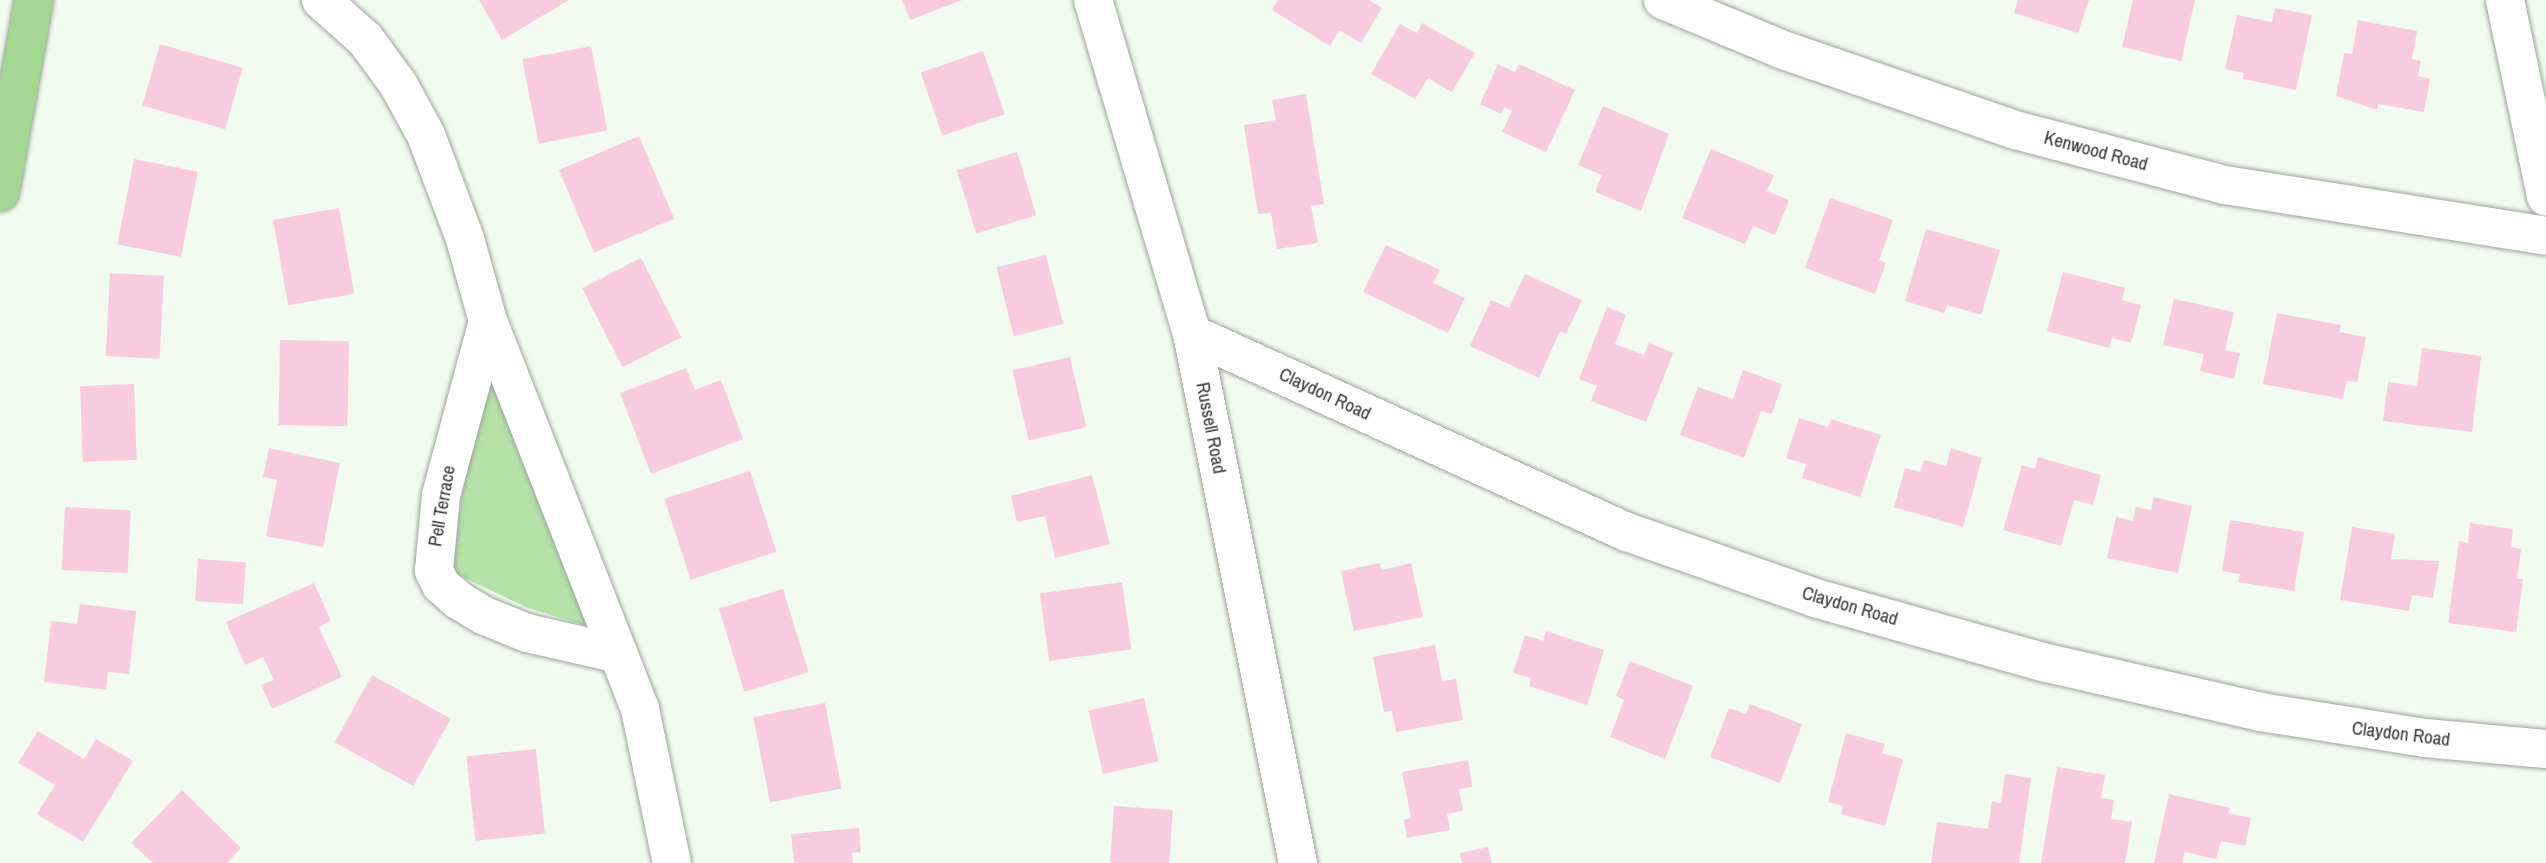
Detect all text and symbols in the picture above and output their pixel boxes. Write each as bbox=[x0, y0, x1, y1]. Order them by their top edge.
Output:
street label: Kenwood Road bbox=[2042, 126, 2150, 176]
street label: Claydon Road bbox=[1275, 363, 1375, 425]
street label: Russell Road bbox=[1191, 380, 1231, 476]
street label: Pell Terrace bbox=[424, 464, 460, 548]
street label: Claydon Road bbox=[1799, 581, 1901, 631]
street label: Claydon Road bbox=[2351, 717, 2451, 751]

